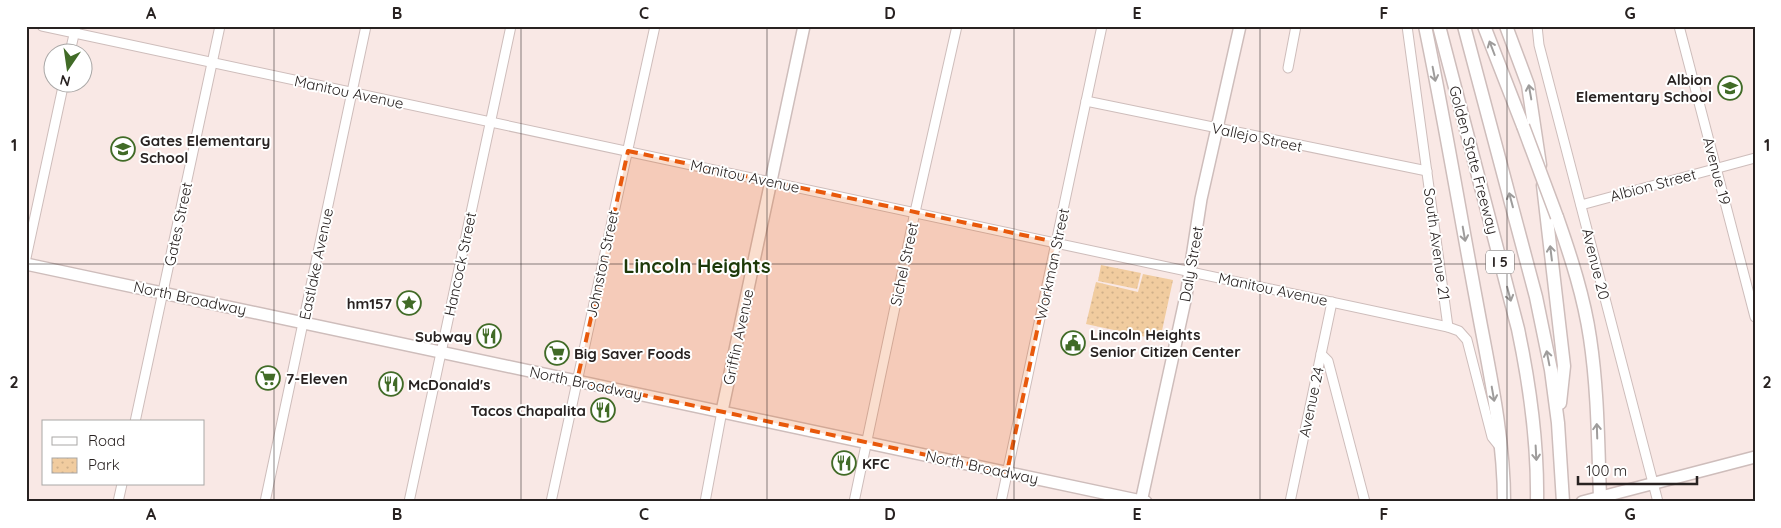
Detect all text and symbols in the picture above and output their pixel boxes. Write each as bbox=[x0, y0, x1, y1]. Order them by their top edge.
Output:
text: A bbox=[146, 3, 157, 23]
text: B bbox=[392, 3, 402, 23]
text: C bbox=[639, 3, 649, 23]
text: D bbox=[884, 3, 896, 23]
text: E bbox=[1132, 3, 1142, 23]
text: F bbox=[1380, 3, 1389, 23]
text: G bbox=[1624, 3, 1636, 23]
one-way arrow bbox=[1487, 41, 1496, 56]
north arrow bbox=[42, 42, 92, 92]
one-way arrow bbox=[1430, 66, 1440, 82]
place label: Albion Elementary School bbox=[1576, 70, 1712, 106]
text: N bbox=[58, 71, 72, 91]
street label: Manitou Avenue bbox=[293, 71, 405, 113]
school or university icon: Albion Elementary School bbox=[1717, 75, 1743, 101]
street label: Golden State Freeway bbox=[1445, 84, 1503, 236]
one-way arrow bbox=[1524, 84, 1534, 100]
street label: Vallejo Street bbox=[1210, 118, 1304, 156]
place label: Gates Elementary School bbox=[140, 131, 270, 167]
text: 1 bbox=[11, 135, 17, 155]
street label: Avenue 19 bbox=[1699, 135, 1735, 207]
text: 1 bbox=[1764, 135, 1770, 155]
school or university icon: Gates Elementary School bbox=[110, 136, 136, 162]
street label: Manitou Avenue bbox=[689, 155, 801, 197]
street label: Albion Street bbox=[1608, 164, 1698, 206]
street label: Gates Street bbox=[160, 180, 196, 268]
street label: South Avenue 21 bbox=[1420, 187, 1454, 301]
one-way arrow bbox=[1505, 192, 1515, 208]
street label: Eastlake Avenue bbox=[295, 206, 337, 322]
street label: Workman Street bbox=[1031, 206, 1073, 322]
street label: Johnston Street bbox=[581, 208, 623, 320]
street label: Hancock Street bbox=[440, 210, 480, 318]
street label: Sichel Street bbox=[886, 220, 922, 308]
street label: Daly Street bbox=[1175, 225, 1207, 303]
one-way arrow bbox=[1460, 225, 1470, 241]
street label: Avenue 20 bbox=[1578, 226, 1614, 302]
one-way arrow bbox=[1546, 245, 1556, 261]
road number: I 5 bbox=[1486, 250, 1514, 274]
district label: Lincoln Heights bbox=[623, 253, 771, 278]
street label: Manitou Avenue bbox=[1217, 268, 1329, 310]
street label: North Broadway bbox=[132, 277, 248, 319]
one-way arrow bbox=[1505, 285, 1514, 301]
street label: Griffin Avenue bbox=[719, 287, 757, 387]
place icon: hm157 bbox=[396, 290, 422, 316]
place label: hm157 bbox=[347, 294, 392, 313]
restaurant icon: Subway bbox=[476, 323, 502, 349]
place label: Lincoln Heights Senior Citizen Center bbox=[1090, 325, 1241, 361]
place label: Subway bbox=[415, 327, 472, 346]
public building icon: Lincoln Heights Senior Citizen Center bbox=[1060, 330, 1086, 356]
supermarket icon: Big Saver Foods bbox=[544, 340, 570, 366]
place label: Big Saver Foods bbox=[574, 344, 691, 363]
one-way arrow bbox=[1543, 350, 1553, 366]
street label: North Broadway bbox=[528, 362, 644, 404]
supermarket icon: 7-Eleven bbox=[255, 365, 281, 391]
street label: Avenue 24 bbox=[1294, 365, 1328, 439]
place label: 7-Eleven bbox=[286, 369, 348, 388]
restaurant icon: McDonald's bbox=[378, 371, 404, 397]
text: 2 bbox=[9, 372, 19, 392]
text: 2 bbox=[1762, 372, 1772, 392]
place label: McDonald's bbox=[408, 375, 490, 394]
one-way arrow bbox=[1488, 385, 1498, 401]
restaurant icon: Tacos Chapalita bbox=[590, 397, 616, 423]
place label: Tacos Chapalita bbox=[470, 401, 586, 420]
legend bbox=[42, 420, 205, 486]
one-way arrow bbox=[1593, 423, 1602, 439]
text: Road bbox=[88, 431, 125, 450]
one-way arrow bbox=[1531, 445, 1540, 461]
street label: North Broadway bbox=[924, 446, 1040, 488]
restaurant icon: KFC bbox=[831, 450, 857, 476]
scale bar bbox=[1578, 453, 1697, 485]
place label: KFC bbox=[862, 454, 890, 473]
text: Park bbox=[88, 455, 120, 474]
text: 100 m bbox=[1586, 461, 1627, 480]
text: A bbox=[146, 504, 157, 524]
text: B bbox=[392, 504, 402, 524]
text: C bbox=[639, 504, 649, 524]
text: D bbox=[884, 504, 896, 524]
text: E bbox=[1132, 504, 1142, 524]
text: F bbox=[1380, 504, 1389, 524]
text: G bbox=[1624, 504, 1636, 524]

